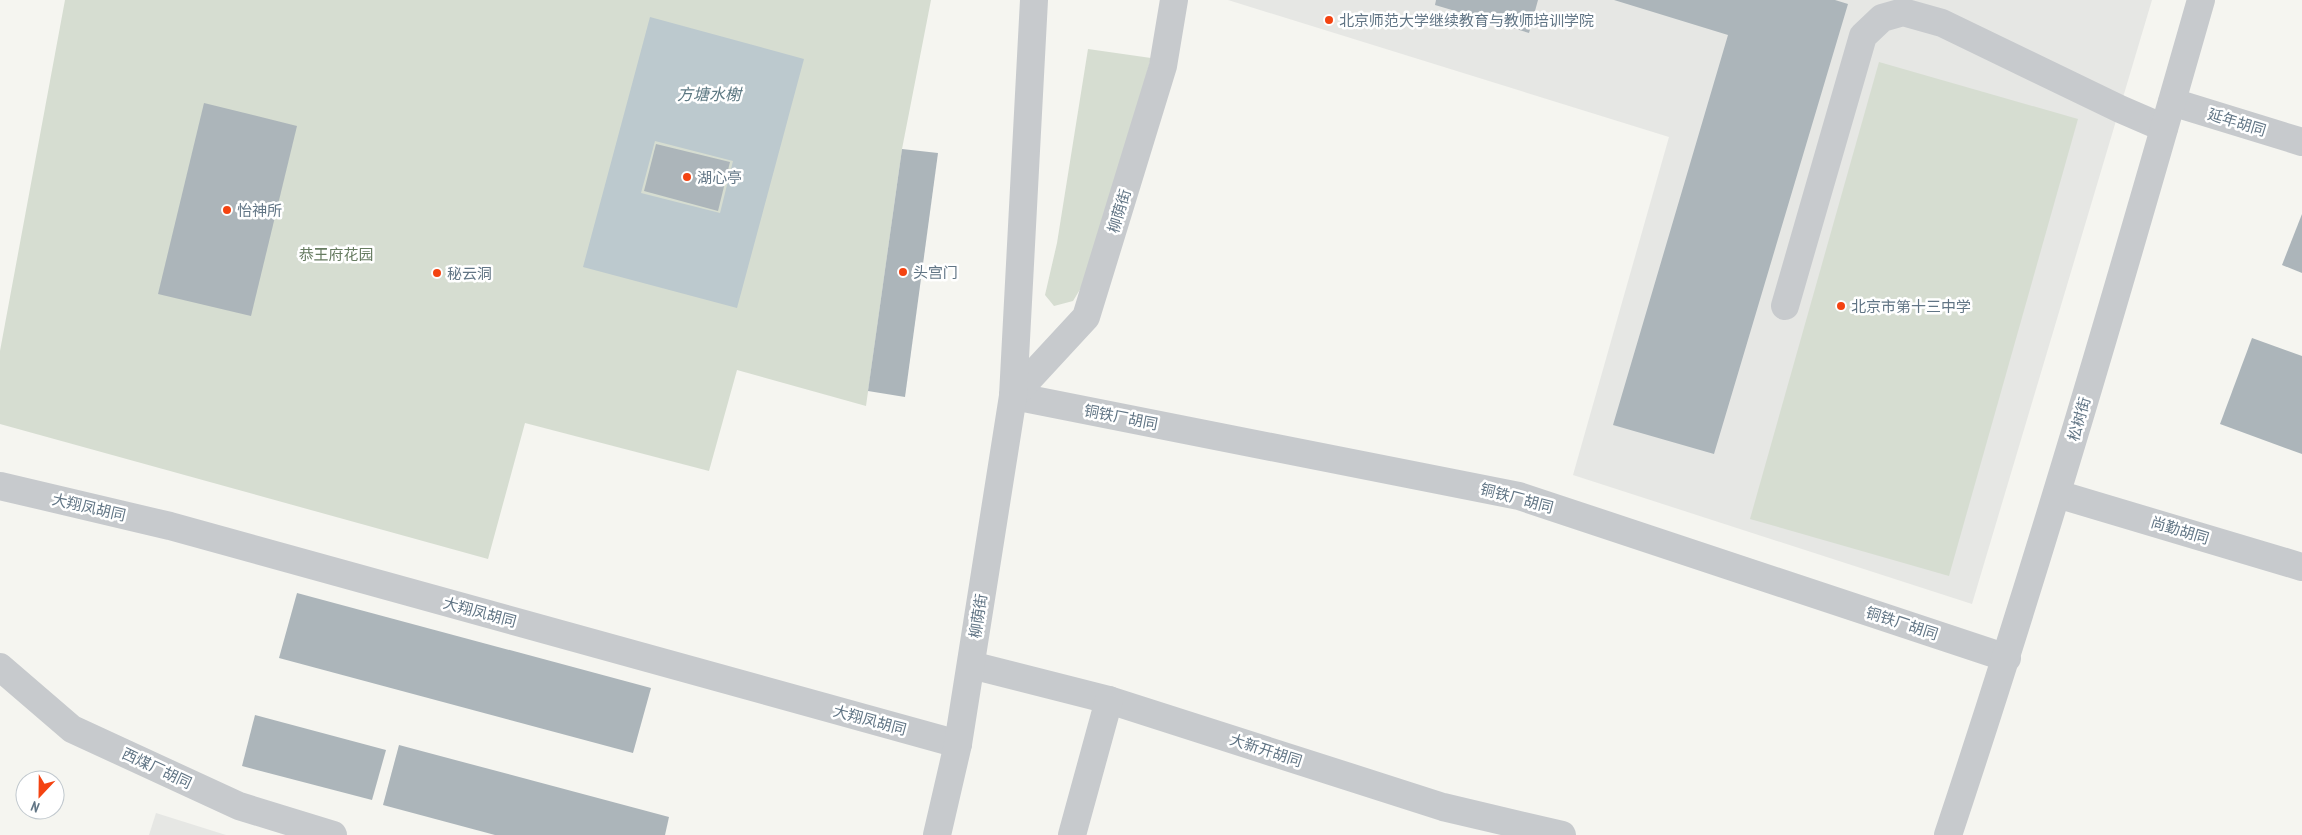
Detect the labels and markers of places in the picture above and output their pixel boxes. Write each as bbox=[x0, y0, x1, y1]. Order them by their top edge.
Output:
place label: 北京师范大学继续教育与教师培训学院 bbox=[1339, 11, 1594, 30]
marker: 北京师范大学继续教育与教师培训学院 bbox=[1323, 14, 1335, 26]
place label: 湖心亭 bbox=[697, 168, 742, 187]
marker: 湖心亭 bbox=[681, 171, 693, 183]
place label: 怡神所 bbox=[237, 201, 282, 220]
marker: 怡神所 bbox=[221, 204, 233, 216]
place label: 头宫门 bbox=[913, 263, 958, 282]
place label: 秘云洞 bbox=[447, 264, 492, 283]
marker: 头宫门 bbox=[897, 266, 909, 278]
marker: 秘云洞 bbox=[431, 267, 443, 279]
place label: 北京市第十三中学 bbox=[1851, 297, 1971, 316]
marker: 北京市第十三中学 bbox=[1835, 300, 1847, 312]

